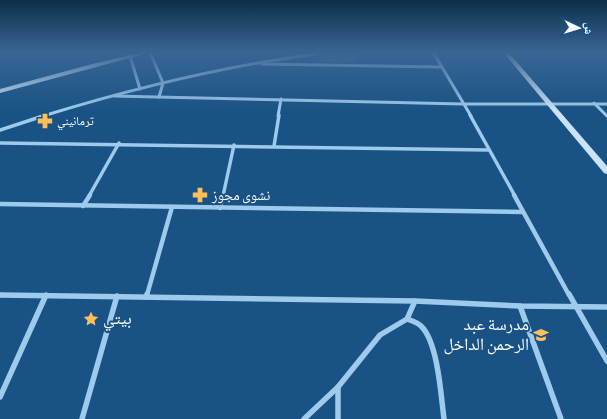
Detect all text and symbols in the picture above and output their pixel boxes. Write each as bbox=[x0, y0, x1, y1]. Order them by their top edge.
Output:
north arrow bbox=[559, 8, 599, 48]
text: ش bbox=[581, 22, 595, 35]
pharmacy icon: ترمانيني bbox=[36, 112, 54, 130]
place label: ترمانيني bbox=[57, 114, 94, 131]
pharmacy icon: نشوى مجوز bbox=[191, 186, 209, 204]
place label: نشوى مجوز bbox=[211, 187, 270, 204]
place label: بيتي bbox=[103, 309, 132, 332]
place icon: بيتي bbox=[82, 310, 100, 328]
place label: مدرسة عبد الرحمن الداخل bbox=[443, 315, 529, 355]
school or university icon: مدرسة عبد الرحمن الداخل bbox=[532, 326, 550, 344]

